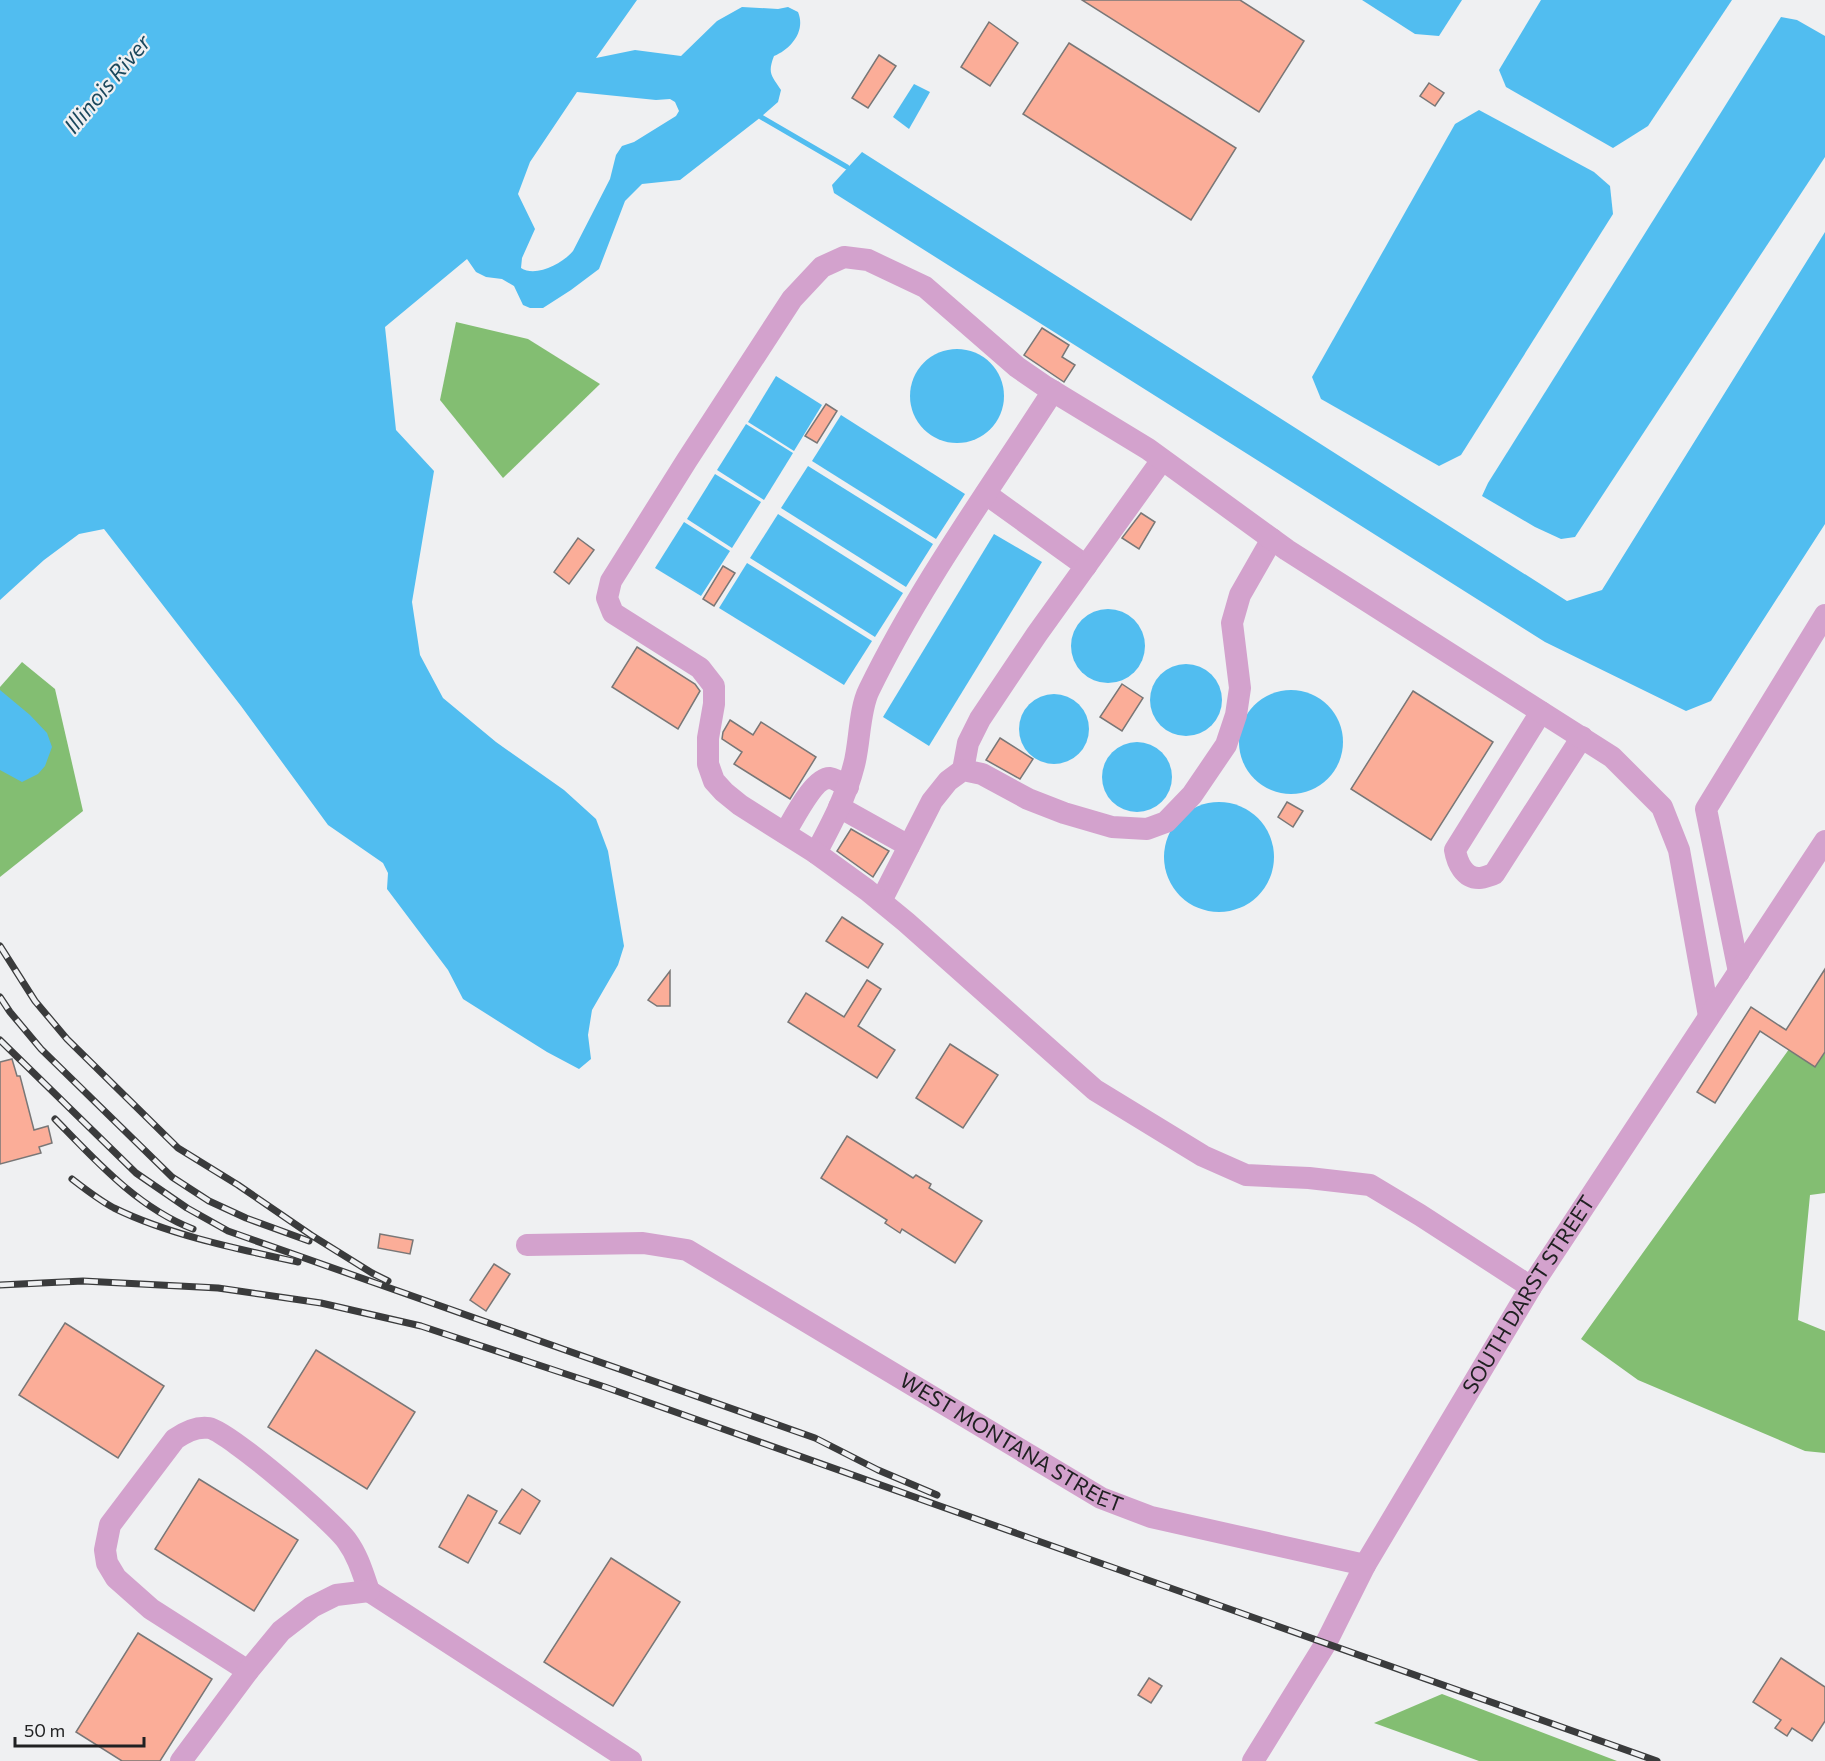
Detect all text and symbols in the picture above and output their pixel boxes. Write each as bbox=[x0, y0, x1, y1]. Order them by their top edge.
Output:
water label: Illinois River bbox=[58, 28, 156, 138]
street label: SOUTH DARST STREET bbox=[1456, 1190, 1599, 1398]
street label: WEST MONTANA STREET bbox=[896, 1366, 1127, 1516]
scale bar bbox=[15, 1710, 144, 1748]
text: 50 m bbox=[24, 1719, 65, 1741]

